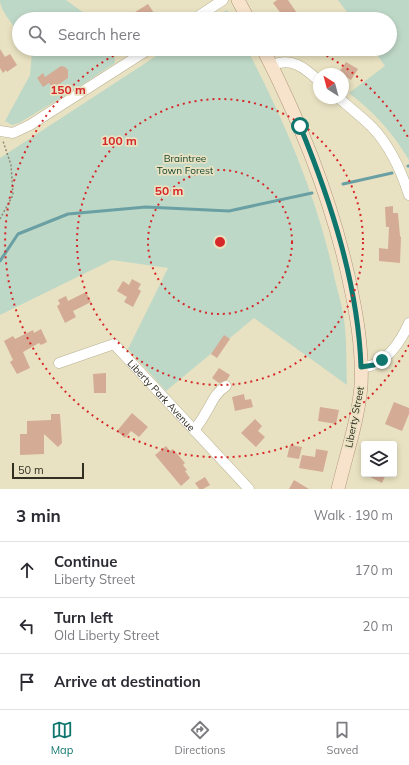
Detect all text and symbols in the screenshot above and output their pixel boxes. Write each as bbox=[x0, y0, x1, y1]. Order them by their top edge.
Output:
search box bbox=[12, 12, 397, 56]
icon: search bbox=[26, 23, 48, 45]
text: Search here bbox=[58, 25, 140, 44]
north arrow bbox=[313, 68, 349, 104]
text: 150 m bbox=[50, 82, 86, 97]
route start bbox=[291, 117, 309, 135]
text: 100 m bbox=[101, 133, 137, 148]
park label: Braintree Town Forest bbox=[157, 152, 214, 177]
text: 50 m bbox=[155, 183, 183, 198]
centre of rings bbox=[213, 235, 227, 249]
route end bbox=[373, 351, 391, 369]
street label: Liberty Park Avenue bbox=[125, 357, 198, 434]
street label: Liberty Street bbox=[342, 385, 367, 449]
map controls bbox=[361, 441, 397, 477]
button: layers bbox=[361, 441, 397, 477]
scale bar bbox=[12, 461, 84, 480]
text: 50 m bbox=[18, 463, 44, 477]
text: 3 min bbox=[16, 505, 61, 526]
text: Walk · 190 m bbox=[314, 507, 393, 523]
text: Continue bbox=[54, 552, 117, 571]
icon: ahead bbox=[16, 559, 38, 581]
text: 170 m bbox=[355, 562, 393, 578]
text: Liberty Street bbox=[54, 571, 135, 587]
text: Turn left bbox=[54, 608, 113, 627]
icon: left bbox=[16, 615, 38, 637]
text: 20 m bbox=[363, 618, 393, 634]
text: Old Liberty Street bbox=[54, 627, 159, 643]
icon: arrive bbox=[16, 671, 38, 693]
text: Arrive at destination bbox=[54, 672, 201, 691]
tab: Map bbox=[51, 719, 73, 757]
tab: Directions bbox=[175, 719, 225, 757]
tab: Saved bbox=[327, 719, 358, 757]

